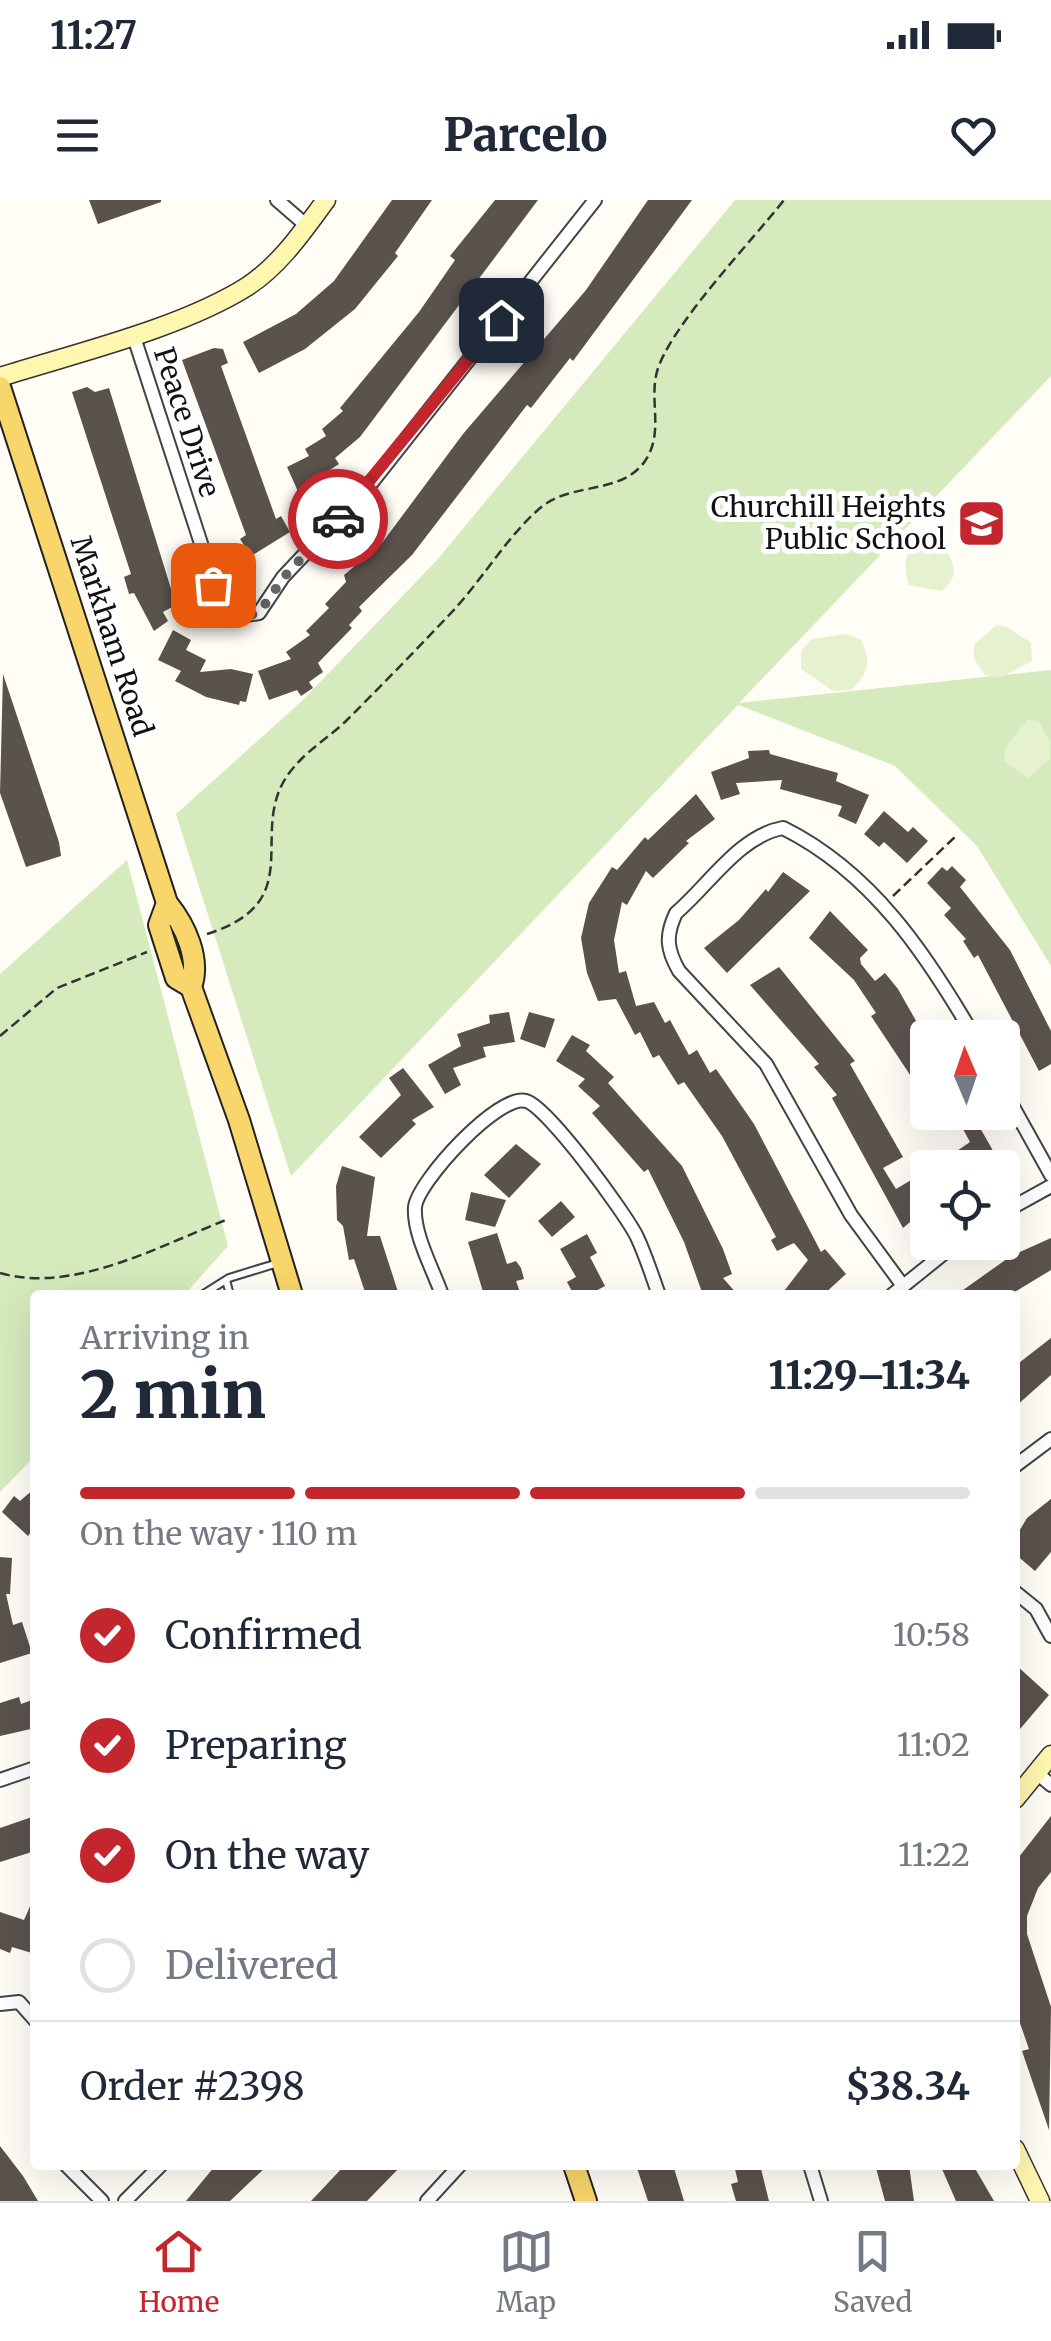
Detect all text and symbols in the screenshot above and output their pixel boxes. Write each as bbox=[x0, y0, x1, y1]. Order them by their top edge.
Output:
text: 11:27 bbox=[50, 12, 137, 59]
text: Parcelo bbox=[443, 107, 608, 163]
icon: menu bbox=[50, 108, 105, 163]
icon: heart bbox=[946, 108, 1001, 163]
pin bbox=[459, 278, 544, 363]
icon: home bbox=[474, 293, 529, 348]
street label: Peace Drive bbox=[146, 343, 228, 501]
courier bbox=[288, 469, 388, 569]
place label: Churchill Heights Public School bbox=[711, 489, 946, 557]
icon: car bbox=[311, 492, 366, 547]
school or university icon: Churchill Heights Public School bbox=[955, 497, 1007, 549]
street label: Markham Road bbox=[63, 531, 161, 741]
pin bbox=[171, 543, 256, 628]
icon: bag bbox=[186, 558, 241, 613]
north arrow bbox=[910, 1020, 1020, 1130]
map controls bbox=[910, 1020, 1020, 1260]
button: locate bbox=[910, 1150, 1020, 1260]
text: Arriving in bbox=[80, 1318, 249, 1358]
text: 11:29–11:34 bbox=[768, 1352, 970, 1399]
text: 2 min bbox=[80, 1354, 266, 1436]
text: On the way · 110 m bbox=[80, 1514, 357, 1554]
icon: check bbox=[80, 1608, 135, 1663]
text: Confirmed bbox=[165, 1612, 362, 1659]
text: 10:58 bbox=[893, 1615, 970, 1655]
icon: check bbox=[80, 1718, 135, 1773]
text: Preparing bbox=[165, 1722, 347, 1769]
text: 11:02 bbox=[897, 1725, 970, 1765]
icon: check bbox=[80, 1828, 135, 1883]
text: On the way bbox=[165, 1832, 369, 1879]
text: 11:22 bbox=[898, 1835, 970, 1875]
text: Delivered bbox=[165, 1942, 338, 1989]
text: Order #2398 bbox=[80, 2063, 305, 2110]
text: $38.34 bbox=[845, 2063, 970, 2110]
tab: Home bbox=[139, 2224, 219, 2320]
tab: Map bbox=[496, 2224, 556, 2320]
tab: Saved bbox=[833, 2224, 912, 2320]

